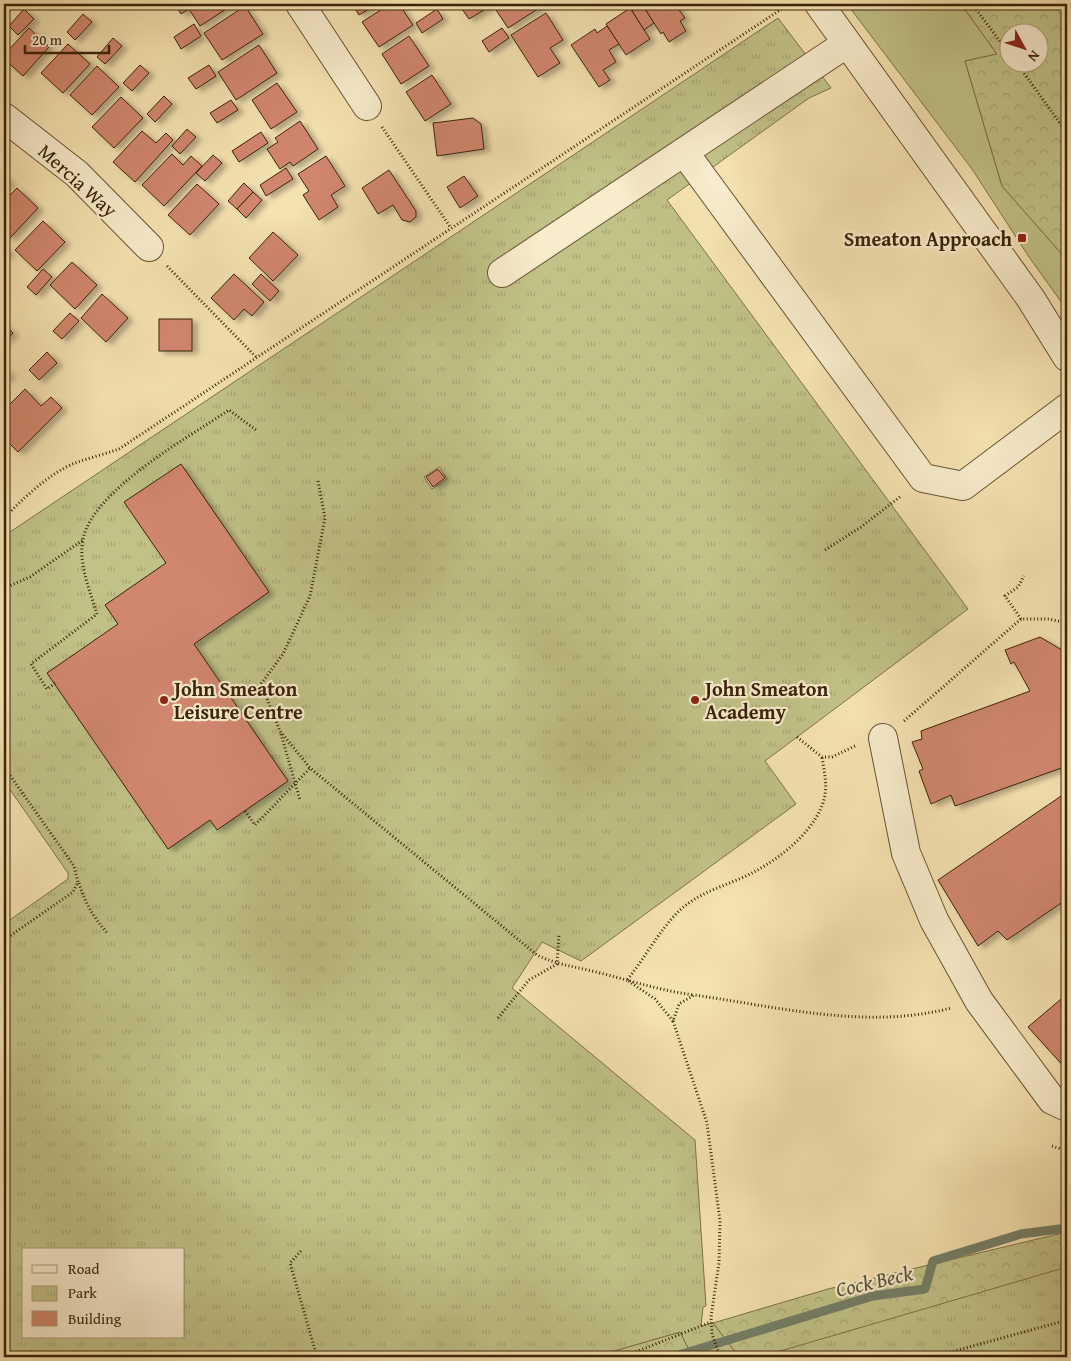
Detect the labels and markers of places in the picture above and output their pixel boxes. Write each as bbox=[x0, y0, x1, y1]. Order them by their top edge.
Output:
place label: Smeaton Approach bbox=[844, 224, 1012, 253]
marker: Smeaton Approach bbox=[1016, 232, 1028, 244]
place label: John Smeaton Leisure Centre bbox=[171, 674, 303, 726]
place label: John Smeaton Academy bbox=[702, 674, 828, 726]
marker: John Smeaton Leisure Centre bbox=[158, 694, 170, 706]
marker: John Smeaton Academy bbox=[689, 694, 701, 706]

